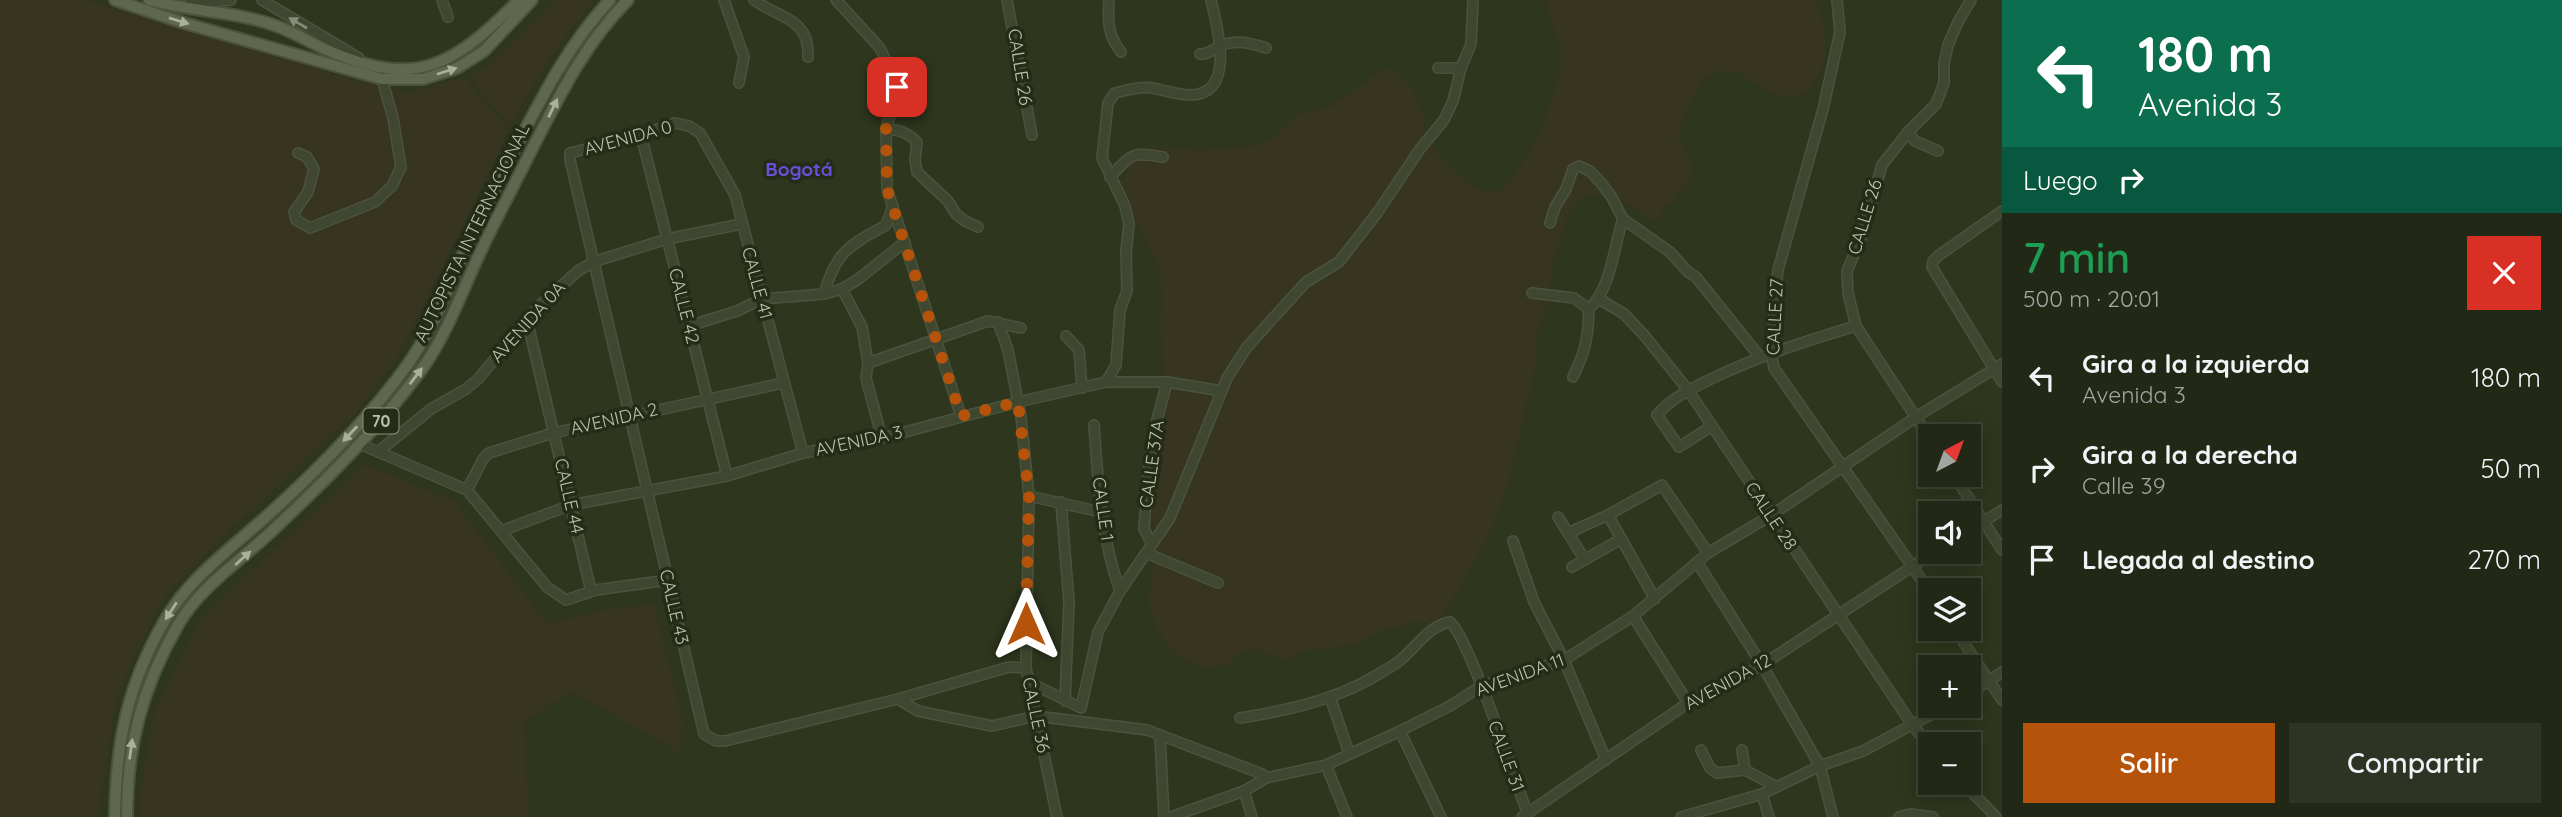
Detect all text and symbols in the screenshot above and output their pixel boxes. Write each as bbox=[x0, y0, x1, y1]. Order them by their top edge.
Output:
one-way arrow bbox=[169, 17, 190, 27]
one-way arrow bbox=[289, 17, 308, 29]
text: 180 m bbox=[2138, 23, 2273, 84]
street label: CALLE 26 bbox=[1003, 27, 1038, 107]
icon: left bbox=[2023, 28, 2114, 119]
pin bbox=[867, 57, 927, 117]
one-way arrow bbox=[436, 65, 457, 76]
icon: arrive bbox=[878, 68, 916, 106]
text: Avenida 3 bbox=[2138, 84, 2282, 124]
one-way arrow bbox=[547, 98, 559, 118]
street label: AVENIDA 0 bbox=[581, 115, 674, 160]
street label: AUTOPISTA INTERNACIONAL bbox=[409, 119, 535, 346]
district label: Bogotá bbox=[765, 157, 833, 181]
icon: right bbox=[2112, 161, 2150, 199]
text: Luego bbox=[2023, 164, 2098, 197]
street label: CALLE 26 bbox=[1842, 176, 1887, 257]
text: 7 min bbox=[2023, 231, 2130, 284]
button: close bbox=[2467, 236, 2541, 310]
street label: CALLE 41 bbox=[737, 244, 778, 321]
street label: CALLE 42 bbox=[664, 266, 705, 346]
street label: AVENIDA 0A bbox=[485, 276, 570, 367]
street label: CALLE 27 bbox=[1761, 278, 1788, 356]
text: 500 m · 20:01 bbox=[2023, 284, 2160, 313]
text: Gira a la izquierda bbox=[2082, 347, 2310, 380]
icon: left bbox=[2023, 359, 2061, 397]
text: 180 m bbox=[2471, 361, 2541, 394]
one-way arrow bbox=[409, 367, 424, 385]
text: Avenida 3 bbox=[2082, 380, 2186, 409]
street label: AVENIDA 2 bbox=[568, 397, 660, 440]
road number: 70 bbox=[364, 408, 398, 434]
street label: CALLE 37A bbox=[1134, 418, 1169, 509]
street label: AVENIDA 3 bbox=[813, 420, 905, 461]
north arrow bbox=[1918, 424, 1981, 486]
map controls bbox=[1918, 424, 1981, 795]
one-way arrow bbox=[342, 425, 358, 442]
text: Gira a la derecha bbox=[2082, 438, 2298, 471]
icon: right bbox=[2023, 450, 2061, 488]
text: 50 m bbox=[2481, 452, 2541, 485]
street label: CALLE 44 bbox=[550, 456, 589, 536]
text: Calle 39 bbox=[2082, 471, 2165, 500]
street label: CALLE 1 bbox=[1088, 475, 1119, 542]
street label: CALLE 28 bbox=[1740, 477, 1803, 554]
button: sound bbox=[1918, 501, 1981, 564]
icon: arrive bbox=[2023, 541, 2061, 579]
text: Llegada al destino bbox=[2082, 543, 2315, 576]
text: 270 m bbox=[2467, 543, 2541, 576]
one-way arrow bbox=[234, 550, 251, 566]
street label: CALLE 43 bbox=[655, 567, 694, 647]
button: layers bbox=[1918, 578, 1981, 641]
position arrow bbox=[989, 587, 1063, 661]
one-way arrow bbox=[164, 601, 177, 621]
street label: AVENIDA 11 bbox=[1472, 648, 1567, 701]
street label: AVENIDA 12 bbox=[1680, 648, 1775, 715]
button: + bbox=[1918, 655, 1981, 718]
street label: CALLE 36 bbox=[1017, 675, 1056, 755]
street label: CALLE 31 bbox=[1483, 717, 1530, 794]
button: Salir bbox=[2023, 723, 2275, 803]
button: Compartir bbox=[2289, 723, 2541, 803]
button: − bbox=[1918, 732, 1981, 795]
one-way arrow bbox=[126, 738, 137, 760]

